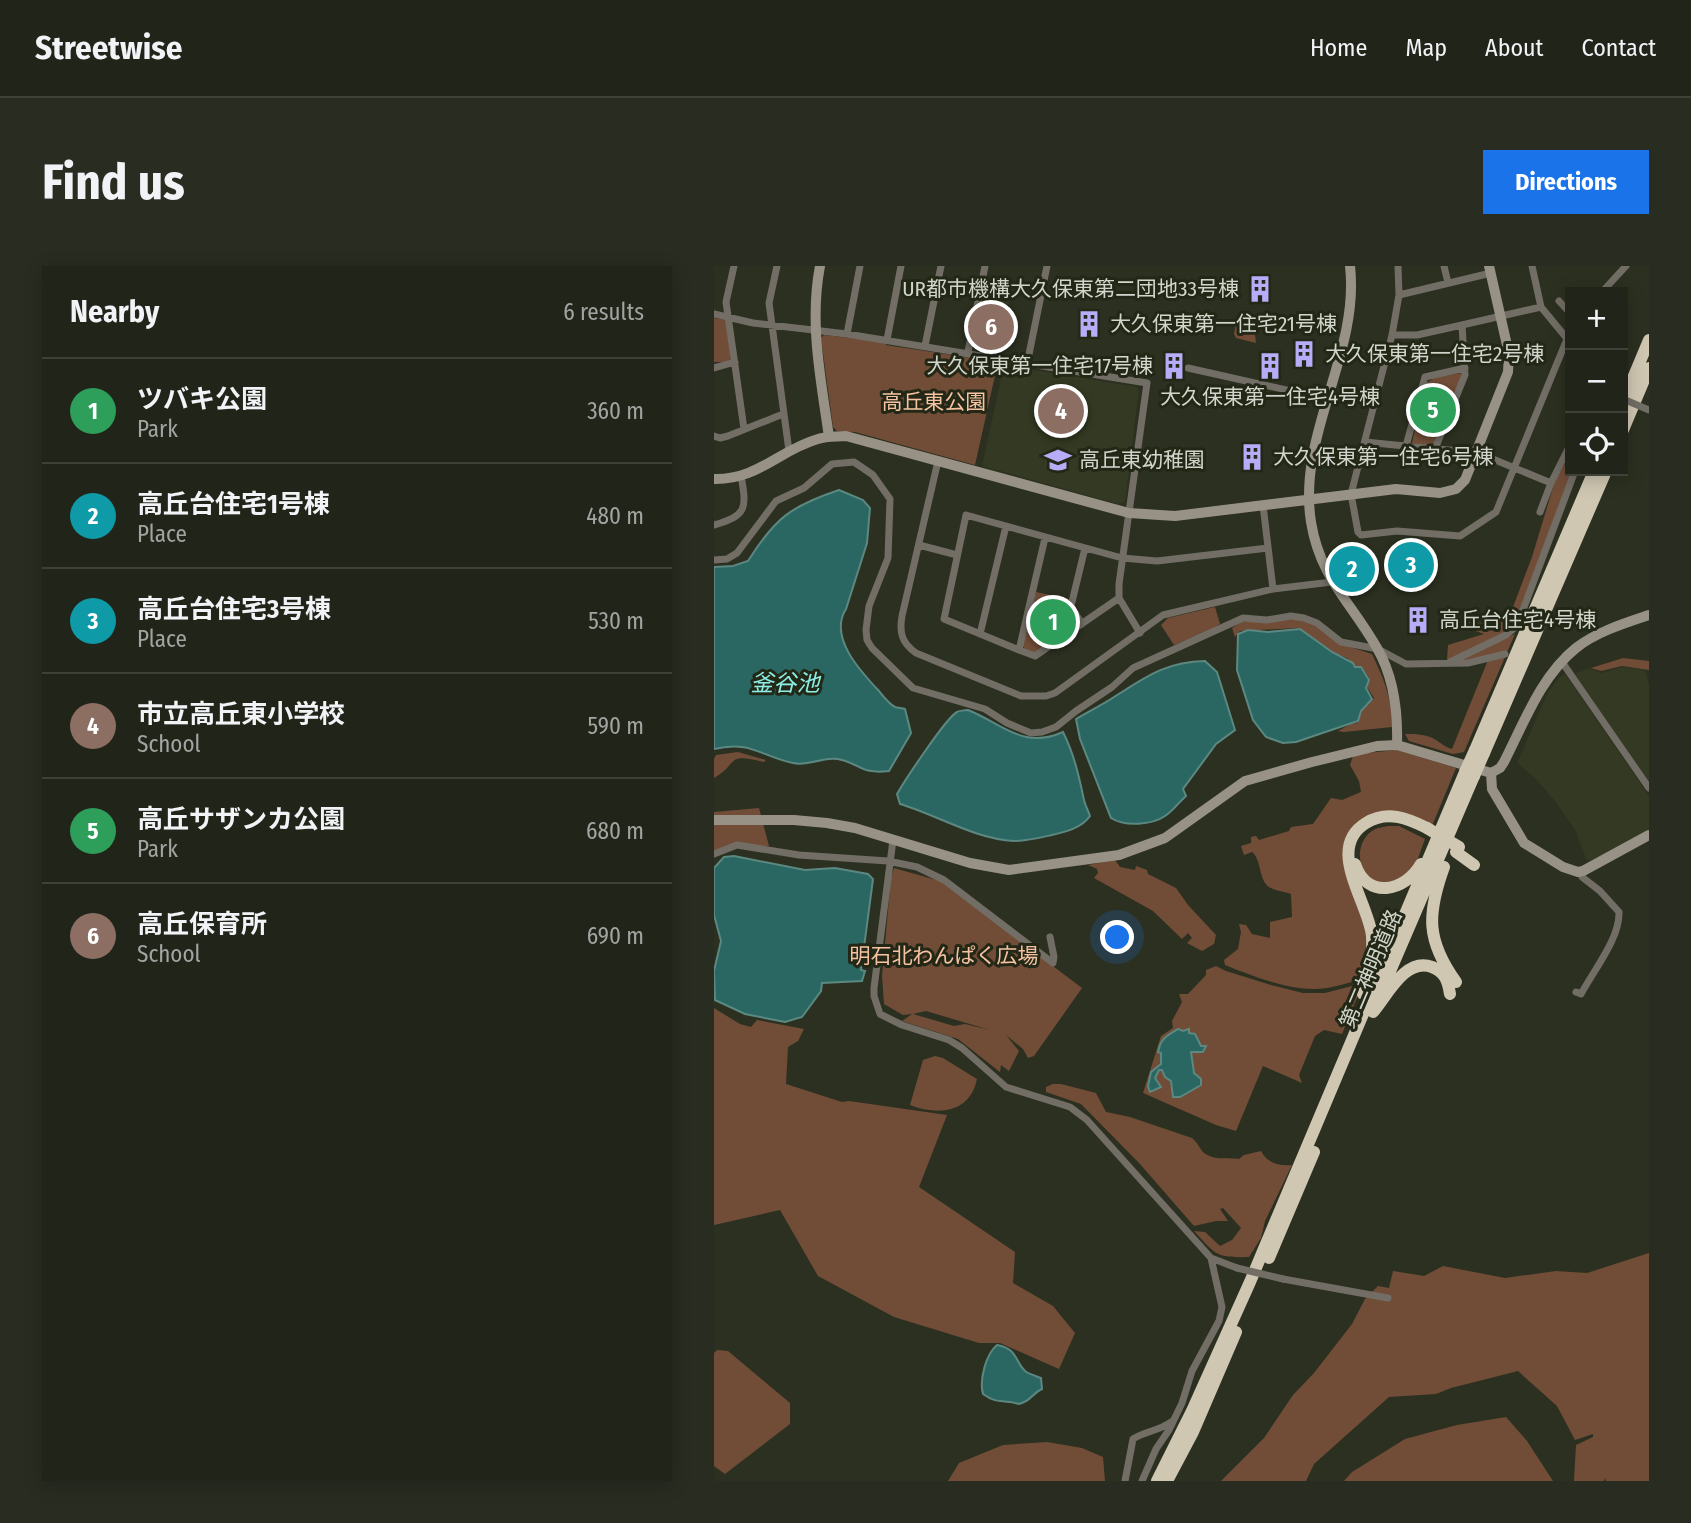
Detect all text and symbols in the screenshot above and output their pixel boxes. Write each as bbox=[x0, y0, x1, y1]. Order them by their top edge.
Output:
text: Streetwise bbox=[35, 28, 182, 68]
text: Home bbox=[1310, 34, 1367, 62]
text: Map bbox=[1405, 34, 1447, 62]
text: About bbox=[1485, 34, 1543, 62]
text: Contact bbox=[1581, 34, 1656, 62]
button: Directions bbox=[1483, 150, 1649, 214]
text: Find us bbox=[42, 153, 185, 212]
building icon: UR都市機構大久保東第二団地33号棟 bbox=[1245, 274, 1275, 304]
place label: UR都市機構大久保東第二団地33号棟 bbox=[902, 276, 1239, 302]
map controls bbox=[1565, 287, 1628, 476]
button: + bbox=[1565, 287, 1628, 350]
text: Nearby bbox=[70, 294, 159, 330]
text: 6 results bbox=[563, 298, 644, 326]
pin: 6 bbox=[968, 301, 1014, 353]
building icon: 大久保東第一住宅21号棟 bbox=[1074, 309, 1104, 339]
place label: 大久保東第一住宅21号棟 bbox=[1110, 311, 1337, 337]
building icon: 大久保東第一住宅2号棟 bbox=[1289, 339, 1319, 369]
place label: 大久保東第一住宅2号棟 bbox=[1325, 341, 1544, 367]
button: − bbox=[1565, 350, 1628, 413]
building icon: 大久保東第一住宅17号棟 bbox=[1159, 351, 1189, 381]
building icon: 大久保東第一住宅4号棟 bbox=[1255, 351, 1285, 381]
place label: 大久保東第一住宅17号棟 bbox=[926, 353, 1153, 379]
text: ツバキ公園 bbox=[137, 384, 267, 415]
place label: 大久保東第一住宅4号棟 bbox=[1160, 384, 1380, 410]
pin: 5 bbox=[1410, 384, 1456, 436]
pin: 4 bbox=[1038, 385, 1084, 437]
park label: 高丘東公園 bbox=[882, 389, 987, 415]
text: 1 bbox=[88, 397, 98, 425]
text: 360 m bbox=[587, 397, 644, 425]
button: locate bbox=[1565, 413, 1628, 476]
text: Park bbox=[137, 415, 178, 443]
building icon: 大久保東第一住宅6号棟 bbox=[1237, 442, 1267, 472]
place label: 大久保東第一住宅6号棟 bbox=[1273, 444, 1493, 470]
school or university icon: 高丘東幼稚園 bbox=[1043, 445, 1073, 475]
place label: 高丘東幼稚園 bbox=[1079, 447, 1205, 473]
text: 高丘台住宅1号棟 bbox=[137, 489, 330, 520]
text: 2 bbox=[88, 502, 98, 530]
text: 480 m bbox=[586, 502, 644, 530]
text: Place bbox=[137, 520, 187, 548]
pin: 3 bbox=[1388, 539, 1434, 591]
pin: 2 bbox=[1329, 543, 1375, 595]
text: 高丘台住宅3号棟 bbox=[137, 594, 331, 625]
pin: 1 bbox=[1030, 596, 1076, 648]
building icon: 高丘台住宅4号棟 bbox=[1403, 605, 1433, 635]
text: 3 bbox=[88, 607, 98, 635]
text: 530 m bbox=[588, 607, 644, 635]
place label: 高丘台住宅4号棟 bbox=[1439, 607, 1596, 633]
text: Place bbox=[137, 625, 187, 653]
water label: 釜谷池 bbox=[751, 669, 822, 697]
text: 市立高丘東小学校 bbox=[137, 699, 345, 730]
text: 4 bbox=[87, 712, 99, 740]
text: 590 m bbox=[588, 712, 644, 740]
text: School bbox=[137, 730, 201, 758]
text: 高丘サザンカ公園 bbox=[137, 804, 345, 835]
text: 5 bbox=[87, 817, 99, 845]
text: 680 m bbox=[586, 817, 644, 845]
text: Park bbox=[137, 835, 178, 863]
street label: 第二神明道路 bbox=[1334, 906, 1408, 1032]
text: 高丘保育所 bbox=[137, 909, 267, 940]
your location bbox=[1100, 920, 1134, 954]
text: 6 bbox=[87, 922, 99, 950]
text: 690 m bbox=[587, 922, 644, 950]
text: School bbox=[137, 940, 201, 968]
park label: 明石北わんぱく広場 bbox=[850, 943, 1039, 969]

